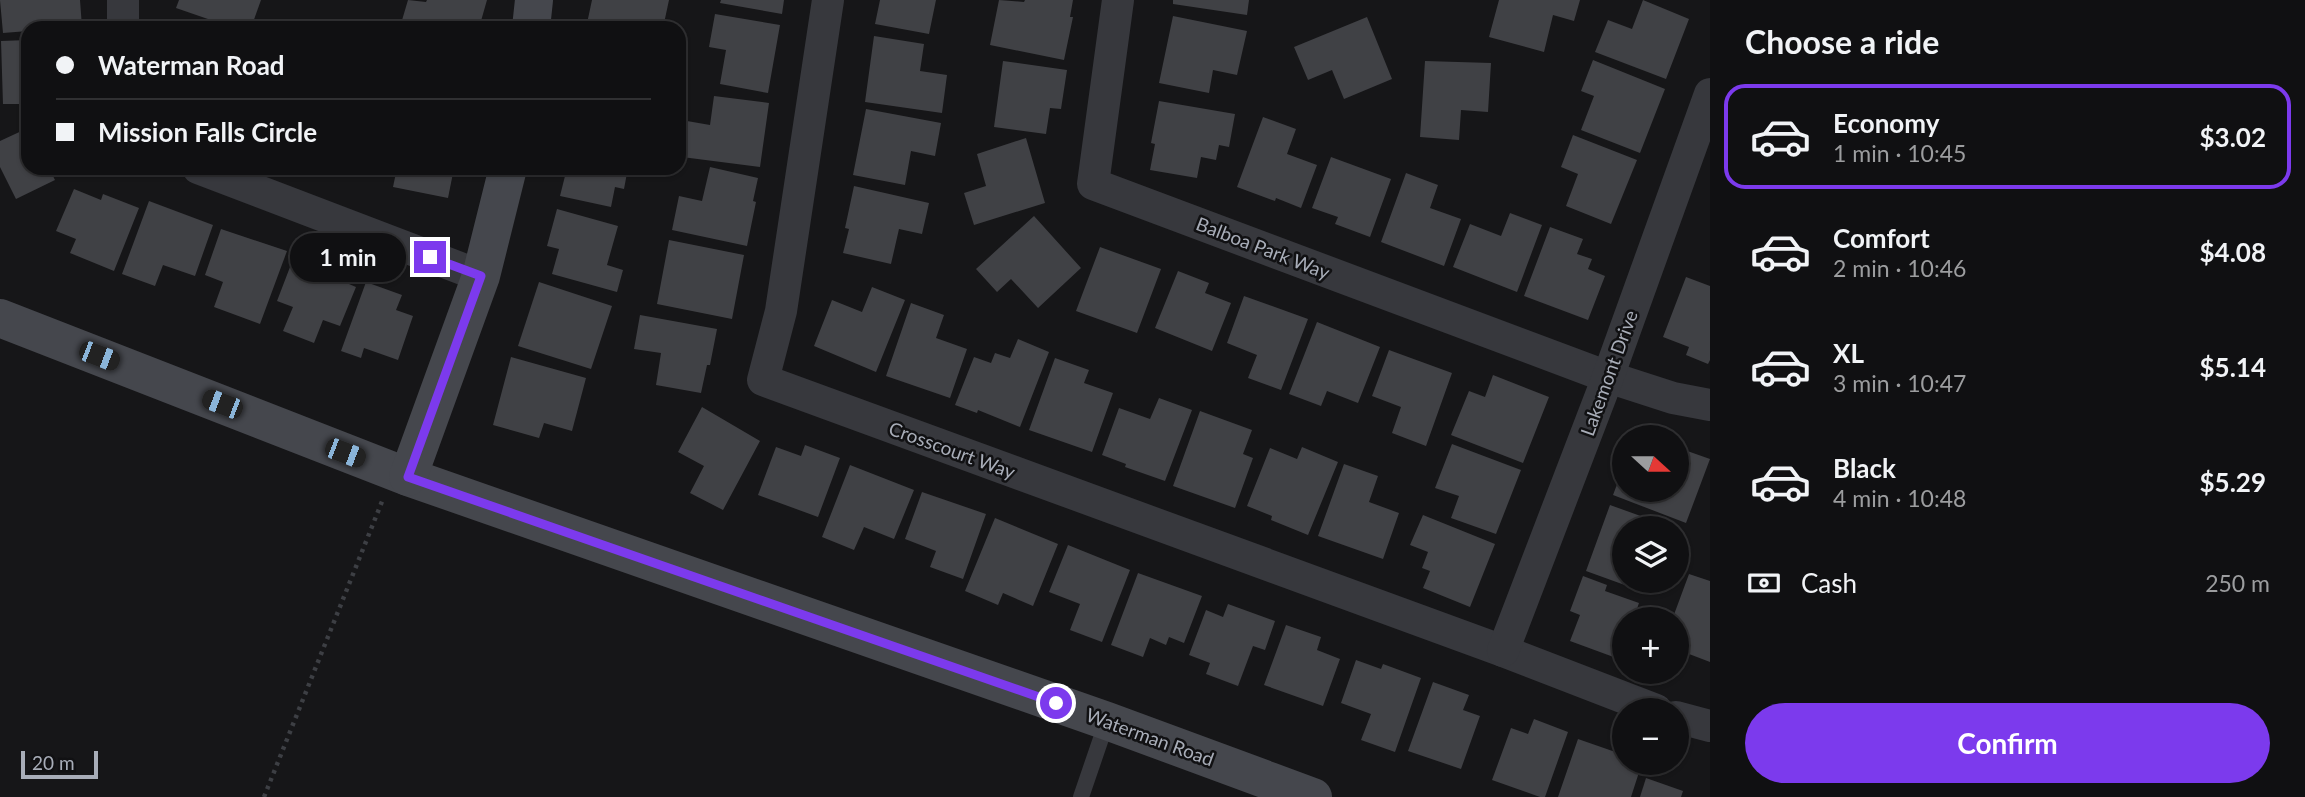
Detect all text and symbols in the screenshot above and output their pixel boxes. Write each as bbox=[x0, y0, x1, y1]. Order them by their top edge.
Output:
text: Choose a ride bbox=[1745, 22, 1939, 61]
text: Waterman Road bbox=[98, 49, 285, 81]
icon: car bbox=[1749, 105, 1812, 168]
text: Economy bbox=[1833, 107, 1939, 139]
text: Mission Falls Circle bbox=[98, 116, 317, 148]
text: $3.02 bbox=[2200, 121, 2266, 153]
text: 1 min · 10:45 bbox=[1833, 139, 1966, 167]
street label: Balboa Park Way bbox=[1193, 212, 1333, 284]
icon: car bbox=[1749, 220, 1812, 283]
text: Comfort bbox=[1833, 222, 1930, 254]
callout: 1 min bbox=[290, 232, 406, 282]
text: $4.08 bbox=[2200, 236, 2266, 268]
route end bbox=[414, 241, 446, 273]
text: 1 min bbox=[319, 243, 377, 271]
text: 2 min · 10:46 bbox=[1833, 254, 1966, 282]
street label: Lakemont Drive bbox=[1575, 307, 1642, 439]
icon: car bbox=[1749, 335, 1812, 398]
text: XL bbox=[1833, 337, 1864, 369]
car bbox=[76, 339, 123, 373]
text: $5.14 bbox=[2200, 351, 2266, 383]
text: 3 min · 10:47 bbox=[1833, 369, 1966, 397]
car bbox=[199, 387, 246, 421]
street label: Crosscourt Way bbox=[886, 416, 1019, 483]
north arrow bbox=[1612, 425, 1689, 502]
map controls bbox=[1612, 425, 1689, 775]
car bbox=[322, 436, 369, 470]
icon: car bbox=[1749, 450, 1812, 513]
text: Black bbox=[1833, 452, 1896, 484]
text: $5.29 bbox=[2200, 466, 2266, 498]
text: 4 min · 10:48 bbox=[1833, 484, 1966, 512]
button: layers bbox=[1612, 516, 1689, 593]
icon: cash bbox=[1745, 564, 1783, 602]
text: Cash bbox=[1801, 567, 1857, 599]
text: 250 m bbox=[2205, 569, 2270, 597]
button: + bbox=[1612, 607, 1689, 684]
route start bbox=[1040, 687, 1072, 719]
button: − bbox=[1612, 698, 1689, 775]
street label: Waterman Road bbox=[1083, 703, 1217, 770]
button: Confirm bbox=[1745, 703, 2270, 783]
scale bar bbox=[21, 748, 98, 780]
text: 20 m bbox=[32, 751, 75, 774]

